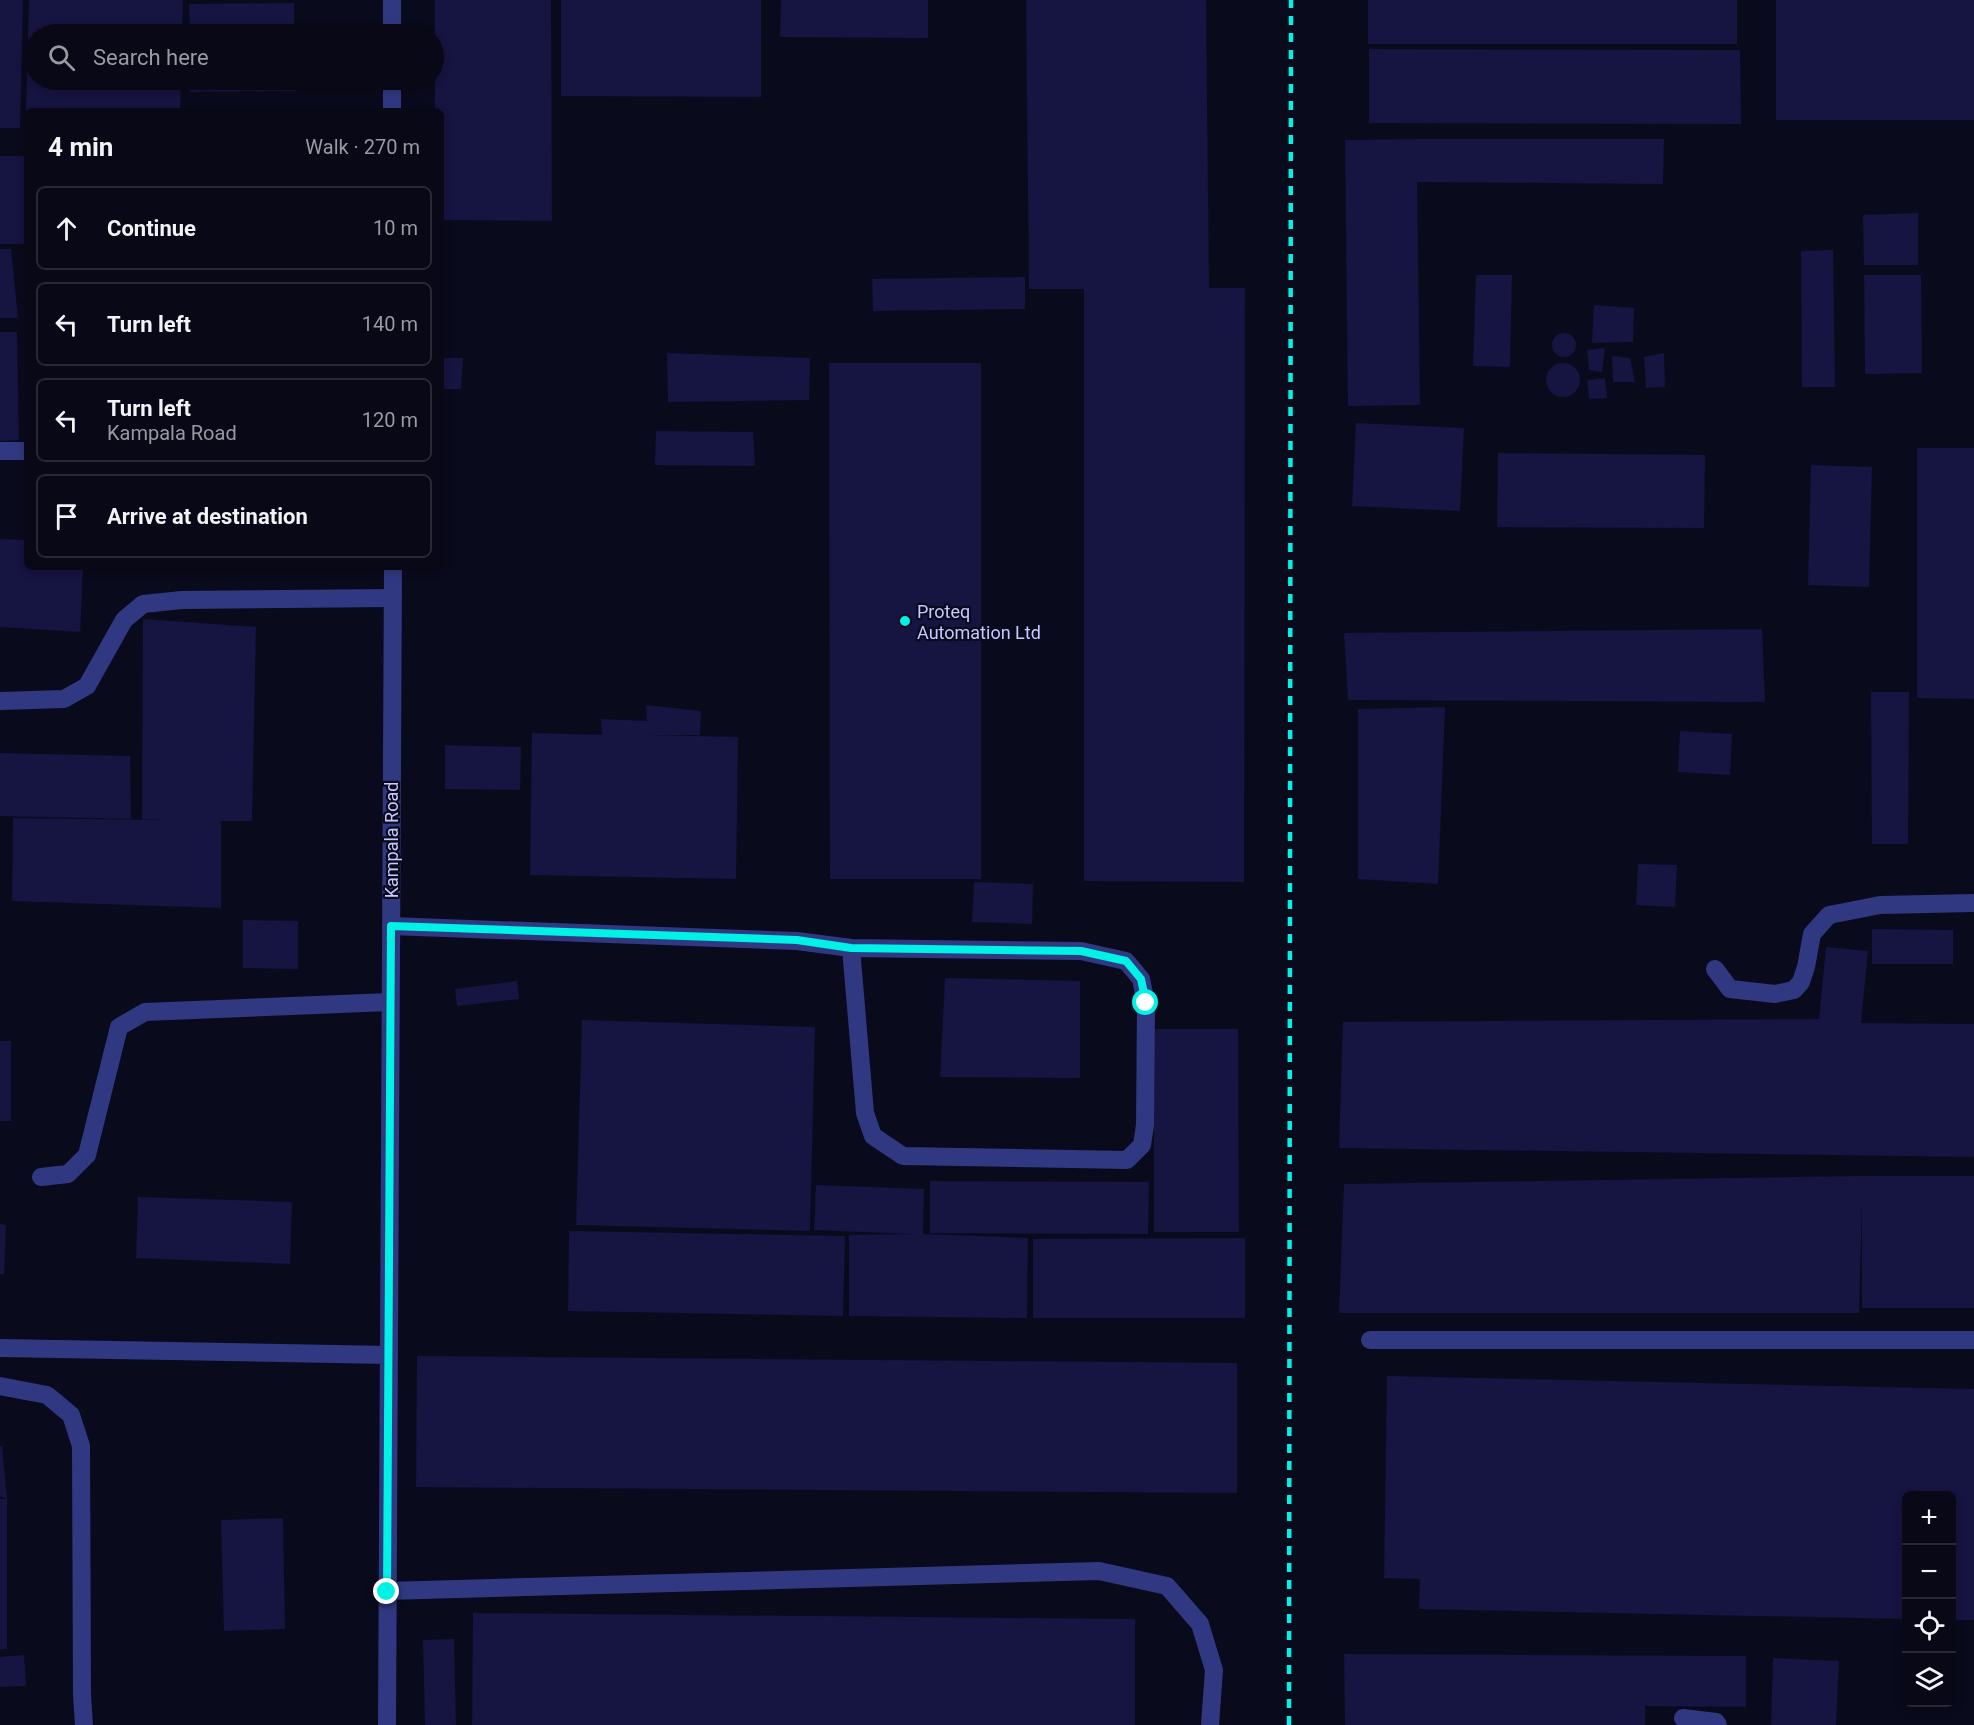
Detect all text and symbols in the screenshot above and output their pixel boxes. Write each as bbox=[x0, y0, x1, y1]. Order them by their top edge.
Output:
search box bbox=[24, 24, 444, 90]
icon: search bbox=[45, 41, 78, 74]
text: Search here bbox=[93, 45, 209, 70]
text: 4 min bbox=[48, 132, 113, 162]
text: Walk · 270 m bbox=[305, 135, 420, 159]
icon: ahead bbox=[50, 212, 83, 245]
text: Continue bbox=[107, 216, 196, 241]
text: 10 m bbox=[373, 216, 418, 240]
icon: left bbox=[50, 308, 83, 341]
text: Turn left bbox=[107, 312, 191, 337]
text: 140 m bbox=[362, 312, 418, 336]
text: Turn left bbox=[107, 396, 191, 421]
icon: left bbox=[50, 404, 83, 437]
text: 120 m bbox=[362, 408, 418, 432]
text: Kampala Road bbox=[107, 421, 237, 445]
icon: arrive bbox=[50, 500, 83, 533]
text: Arrive at destination bbox=[107, 504, 308, 529]
place label: Proteq Automation Ltd bbox=[917, 601, 1041, 643]
marker: Proteq Automation Ltd bbox=[898, 614, 912, 628]
street label: Kampala Road bbox=[381, 782, 402, 898]
route start bbox=[1132, 989, 1158, 1015]
map controls bbox=[1902, 1491, 1956, 1707]
button: + bbox=[1902, 1491, 1956, 1545]
button: − bbox=[1902, 1545, 1956, 1599]
route end bbox=[373, 1578, 399, 1604]
button: locate bbox=[1902, 1599, 1956, 1653]
button: layers bbox=[1902, 1653, 1956, 1707]

